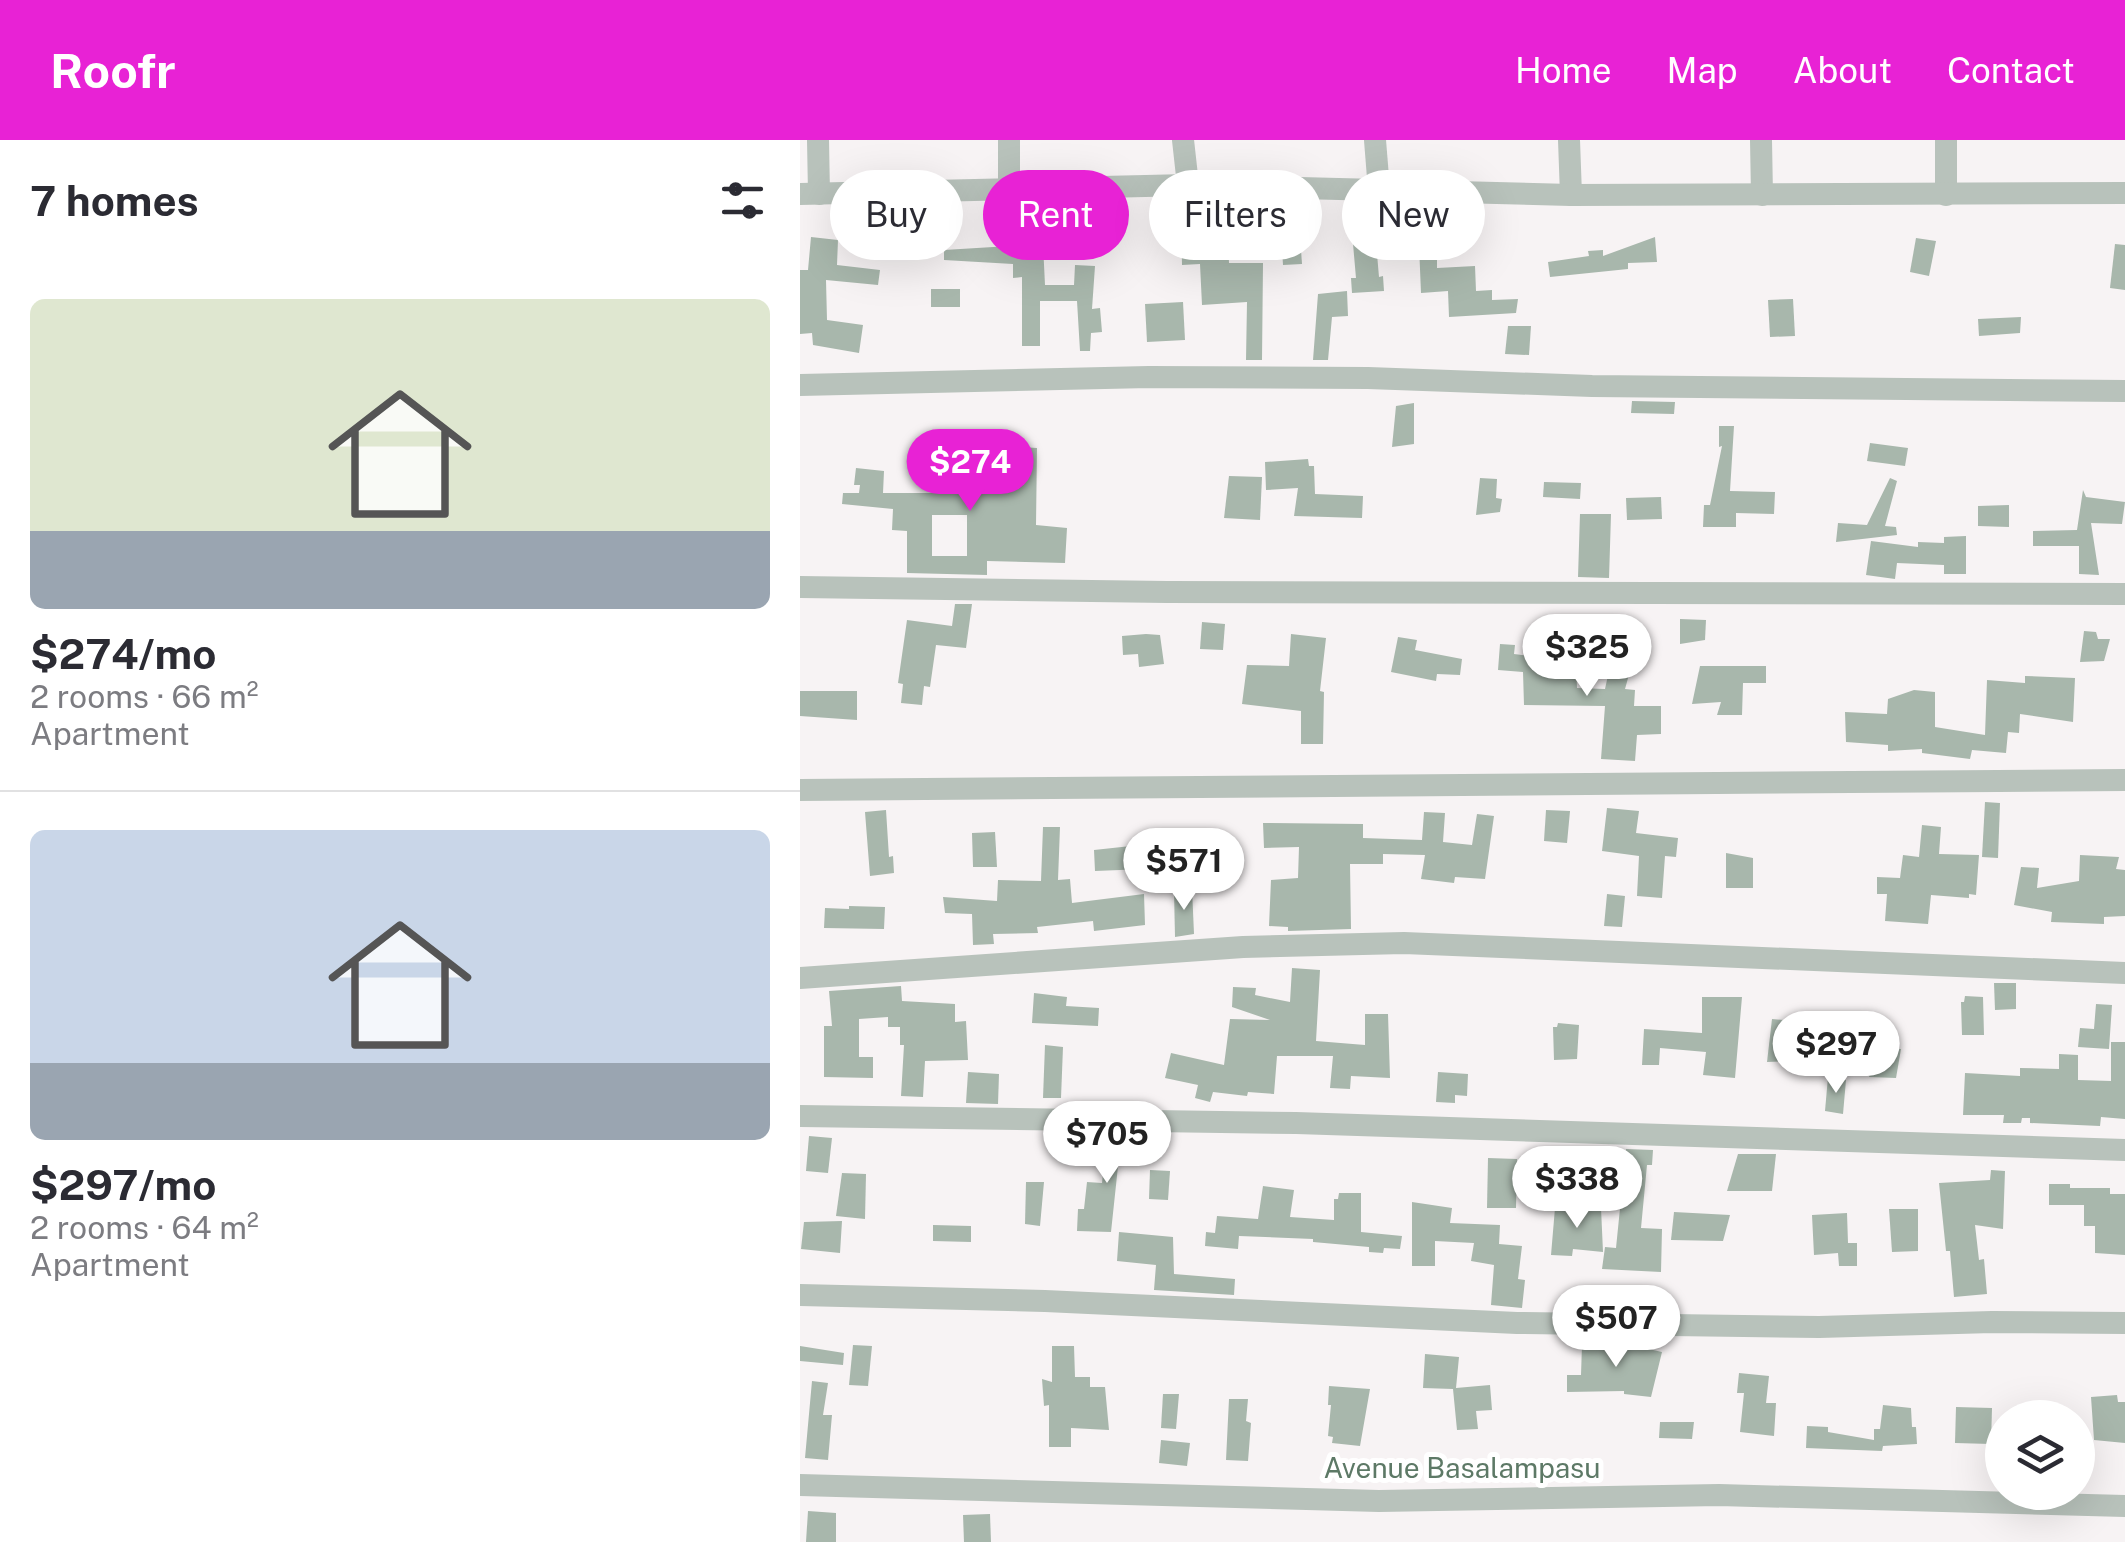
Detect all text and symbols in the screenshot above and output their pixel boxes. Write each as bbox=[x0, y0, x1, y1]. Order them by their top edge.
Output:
text: Roofr bbox=[50, 42, 176, 99]
text: Home bbox=[1515, 50, 1612, 91]
text: Map bbox=[1667, 50, 1738, 91]
text: About bbox=[1793, 50, 1892, 91]
text: Contact bbox=[1947, 50, 2075, 91]
chip: Buy bbox=[830, 170, 963, 260]
chip: Rent bbox=[983, 170, 1129, 260]
chip: Filters bbox=[1149, 170, 1322, 260]
chip: New bbox=[1342, 170, 1485, 260]
icon: filters bbox=[715, 173, 770, 228]
text: 7 homes bbox=[30, 176, 199, 225]
icon: home bbox=[310, 364, 490, 544]
pin: $274 bbox=[911, 429, 1029, 514]
text: $274 bbox=[929, 443, 1011, 480]
pin: $325 bbox=[1528, 614, 1646, 699]
text: $325 bbox=[1545, 628, 1629, 665]
text: $274/mo bbox=[30, 629, 216, 678]
text: 2 rooms · 66 m² bbox=[30, 678, 258, 715]
text: Apartment bbox=[30, 715, 190, 752]
pin: $571 bbox=[1125, 828, 1243, 913]
text: $571 bbox=[1145, 842, 1223, 879]
icon: home bbox=[310, 895, 490, 1075]
pin: $297 bbox=[1777, 1011, 1895, 1096]
text: $297 bbox=[1795, 1025, 1877, 1062]
pin: $705 bbox=[1048, 1101, 1166, 1186]
text: $705 bbox=[1065, 1115, 1149, 1152]
pin: $338 bbox=[1518, 1146, 1636, 1231]
text: $297/mo bbox=[30, 1160, 216, 1209]
text: $338 bbox=[1534, 1160, 1620, 1197]
text: 2 rooms · 64 m² bbox=[30, 1209, 259, 1246]
text: Apartment bbox=[30, 1246, 190, 1283]
pin: $507 bbox=[1557, 1285, 1675, 1370]
text: $507 bbox=[1574, 1299, 1658, 1336]
map controls bbox=[1985, 1400, 2095, 1510]
button: layers bbox=[1985, 1400, 2095, 1510]
street label: Avenue Basalampasu bbox=[1324, 1451, 1600, 1484]

